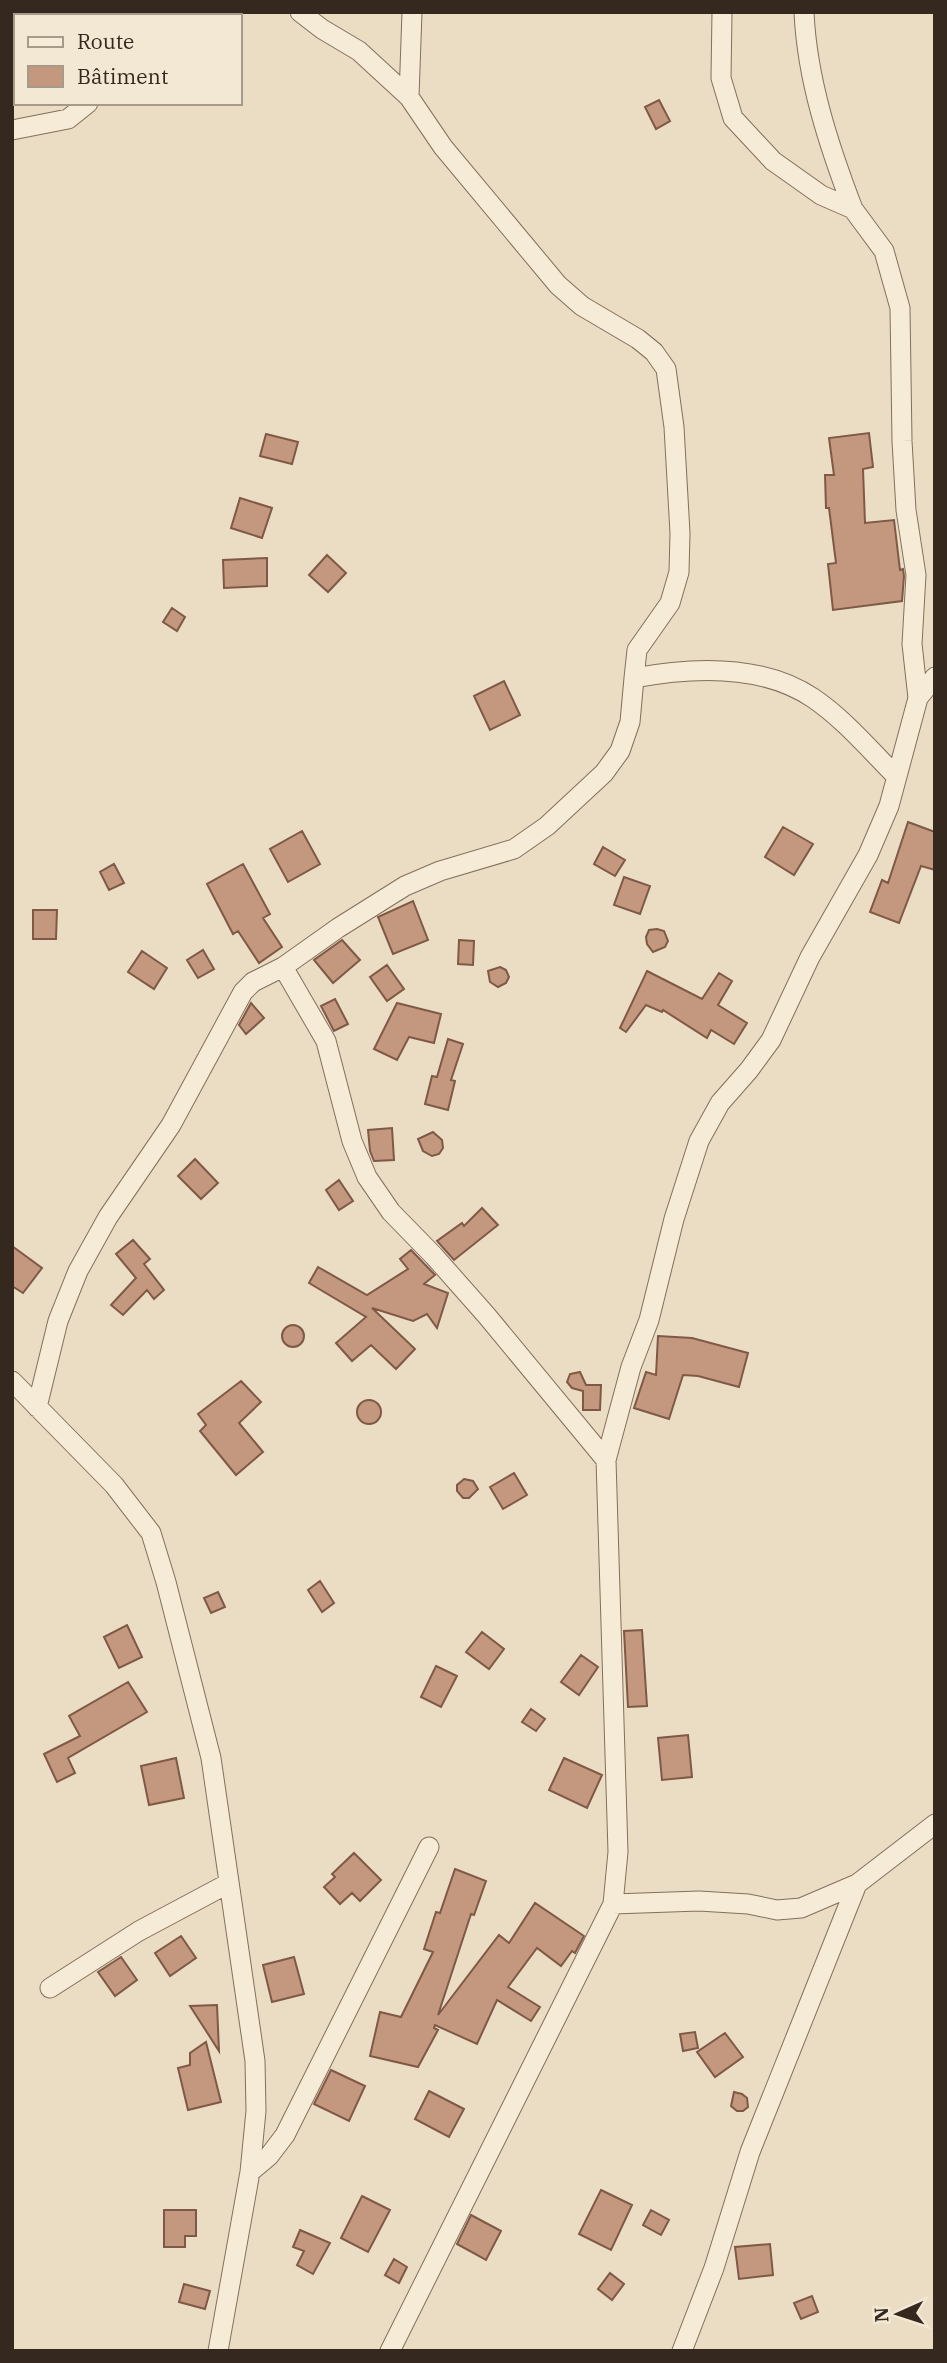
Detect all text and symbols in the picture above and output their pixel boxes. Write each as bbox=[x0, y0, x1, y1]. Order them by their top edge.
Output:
legend bbox=[14, 14, 242, 105]
text: Route bbox=[77, 27, 134, 55]
text: Bâtiment bbox=[77, 62, 168, 90]
north arrow bbox=[863, 2279, 933, 2349]
text: N bbox=[869, 2307, 893, 2323]

